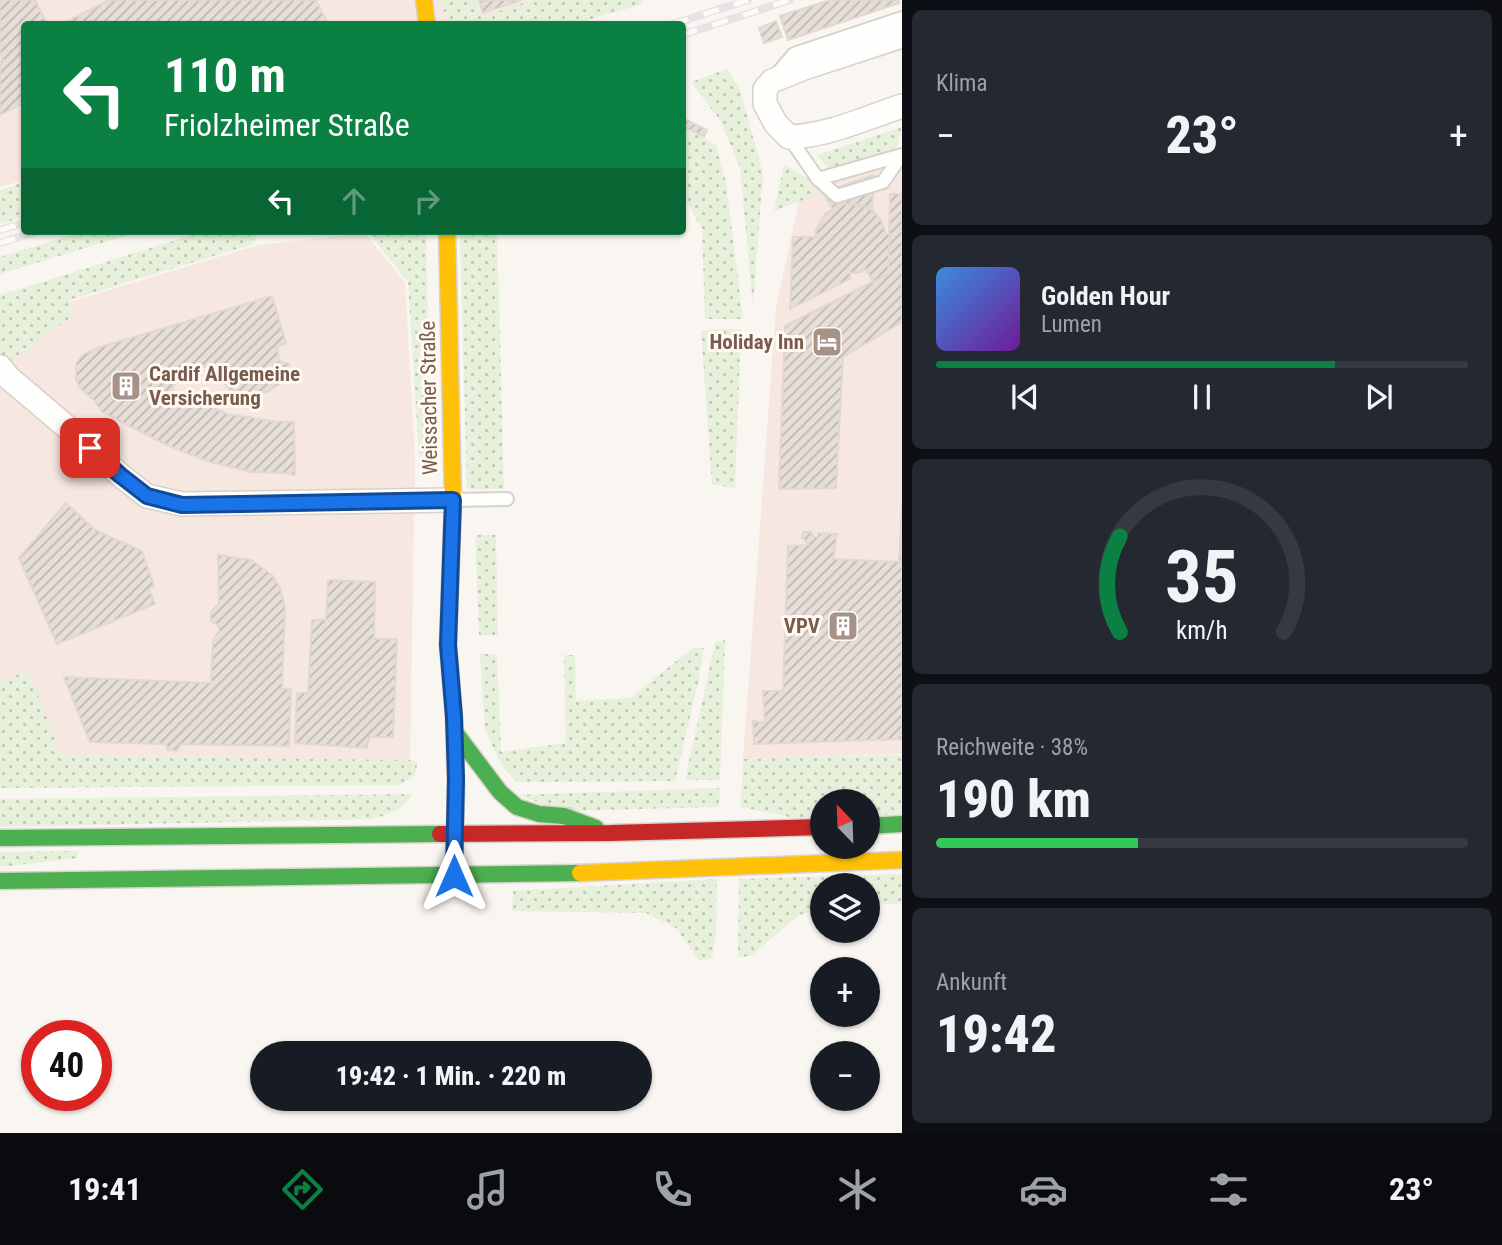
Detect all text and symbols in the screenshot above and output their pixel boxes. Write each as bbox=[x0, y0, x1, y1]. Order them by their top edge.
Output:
text: 110 m bbox=[164, 47, 286, 104]
icon: left bbox=[49, 49, 140, 140]
text: Klima bbox=[936, 70, 987, 97]
text: 23° bbox=[1165, 105, 1239, 166]
text: Friolzheimer Straße bbox=[164, 106, 410, 144]
text: − bbox=[936, 114, 955, 158]
text: + bbox=[1449, 114, 1468, 158]
icon: left bbox=[262, 182, 300, 220]
icon: ahead bbox=[335, 182, 373, 220]
icon: right bbox=[408, 182, 446, 220]
text: Golden Hour bbox=[1041, 281, 1170, 311]
text: Lumen bbox=[1041, 311, 1102, 338]
street label: Weissacher Straße bbox=[416, 320, 442, 475]
hotel icon: Holiday Inn bbox=[810, 325, 844, 359]
place label: Holiday Inn bbox=[709, 330, 804, 354]
place label: Cardif Allgemeine Versicherung bbox=[149, 362, 300, 410]
building icon: Cardif Allgemeine Versicherung bbox=[109, 369, 143, 403]
icon: previous bbox=[1006, 378, 1044, 416]
icon: pause bbox=[1183, 378, 1221, 416]
icon: next bbox=[1360, 378, 1398, 416]
pin bbox=[60, 418, 120, 478]
icon: arrive bbox=[71, 429, 109, 467]
text: 35 bbox=[1165, 535, 1239, 621]
building icon: VPV bbox=[826, 609, 860, 643]
place label: VPV bbox=[784, 614, 820, 638]
text: km/h bbox=[1176, 616, 1228, 645]
text: Reichweite · 38% bbox=[936, 734, 1088, 761]
text: 190 km bbox=[936, 769, 1091, 830]
north arrow bbox=[810, 789, 880, 859]
map controls bbox=[810, 789, 880, 1111]
position arrow bbox=[417, 839, 491, 913]
button: layers bbox=[810, 873, 880, 943]
button: + bbox=[810, 957, 880, 1027]
text: Ankunft bbox=[936, 969, 1007, 996]
text: 19:42 bbox=[936, 1004, 1056, 1065]
speed limit sign: 40 bbox=[21, 1020, 112, 1111]
button: − bbox=[810, 1041, 880, 1111]
text: 19:42 · 1 Min. · 220 m bbox=[336, 1061, 566, 1091]
icon: directions bbox=[278, 1165, 327, 1214]
icon: music bbox=[463, 1165, 512, 1214]
icon: phone bbox=[648, 1165, 697, 1214]
icon: climate bbox=[833, 1165, 882, 1214]
icon: car bbox=[1019, 1165, 1068, 1214]
icon: filters bbox=[1204, 1165, 1253, 1214]
text: 19:41 bbox=[68, 1170, 142, 1208]
text: 23° bbox=[1389, 1170, 1434, 1208]

